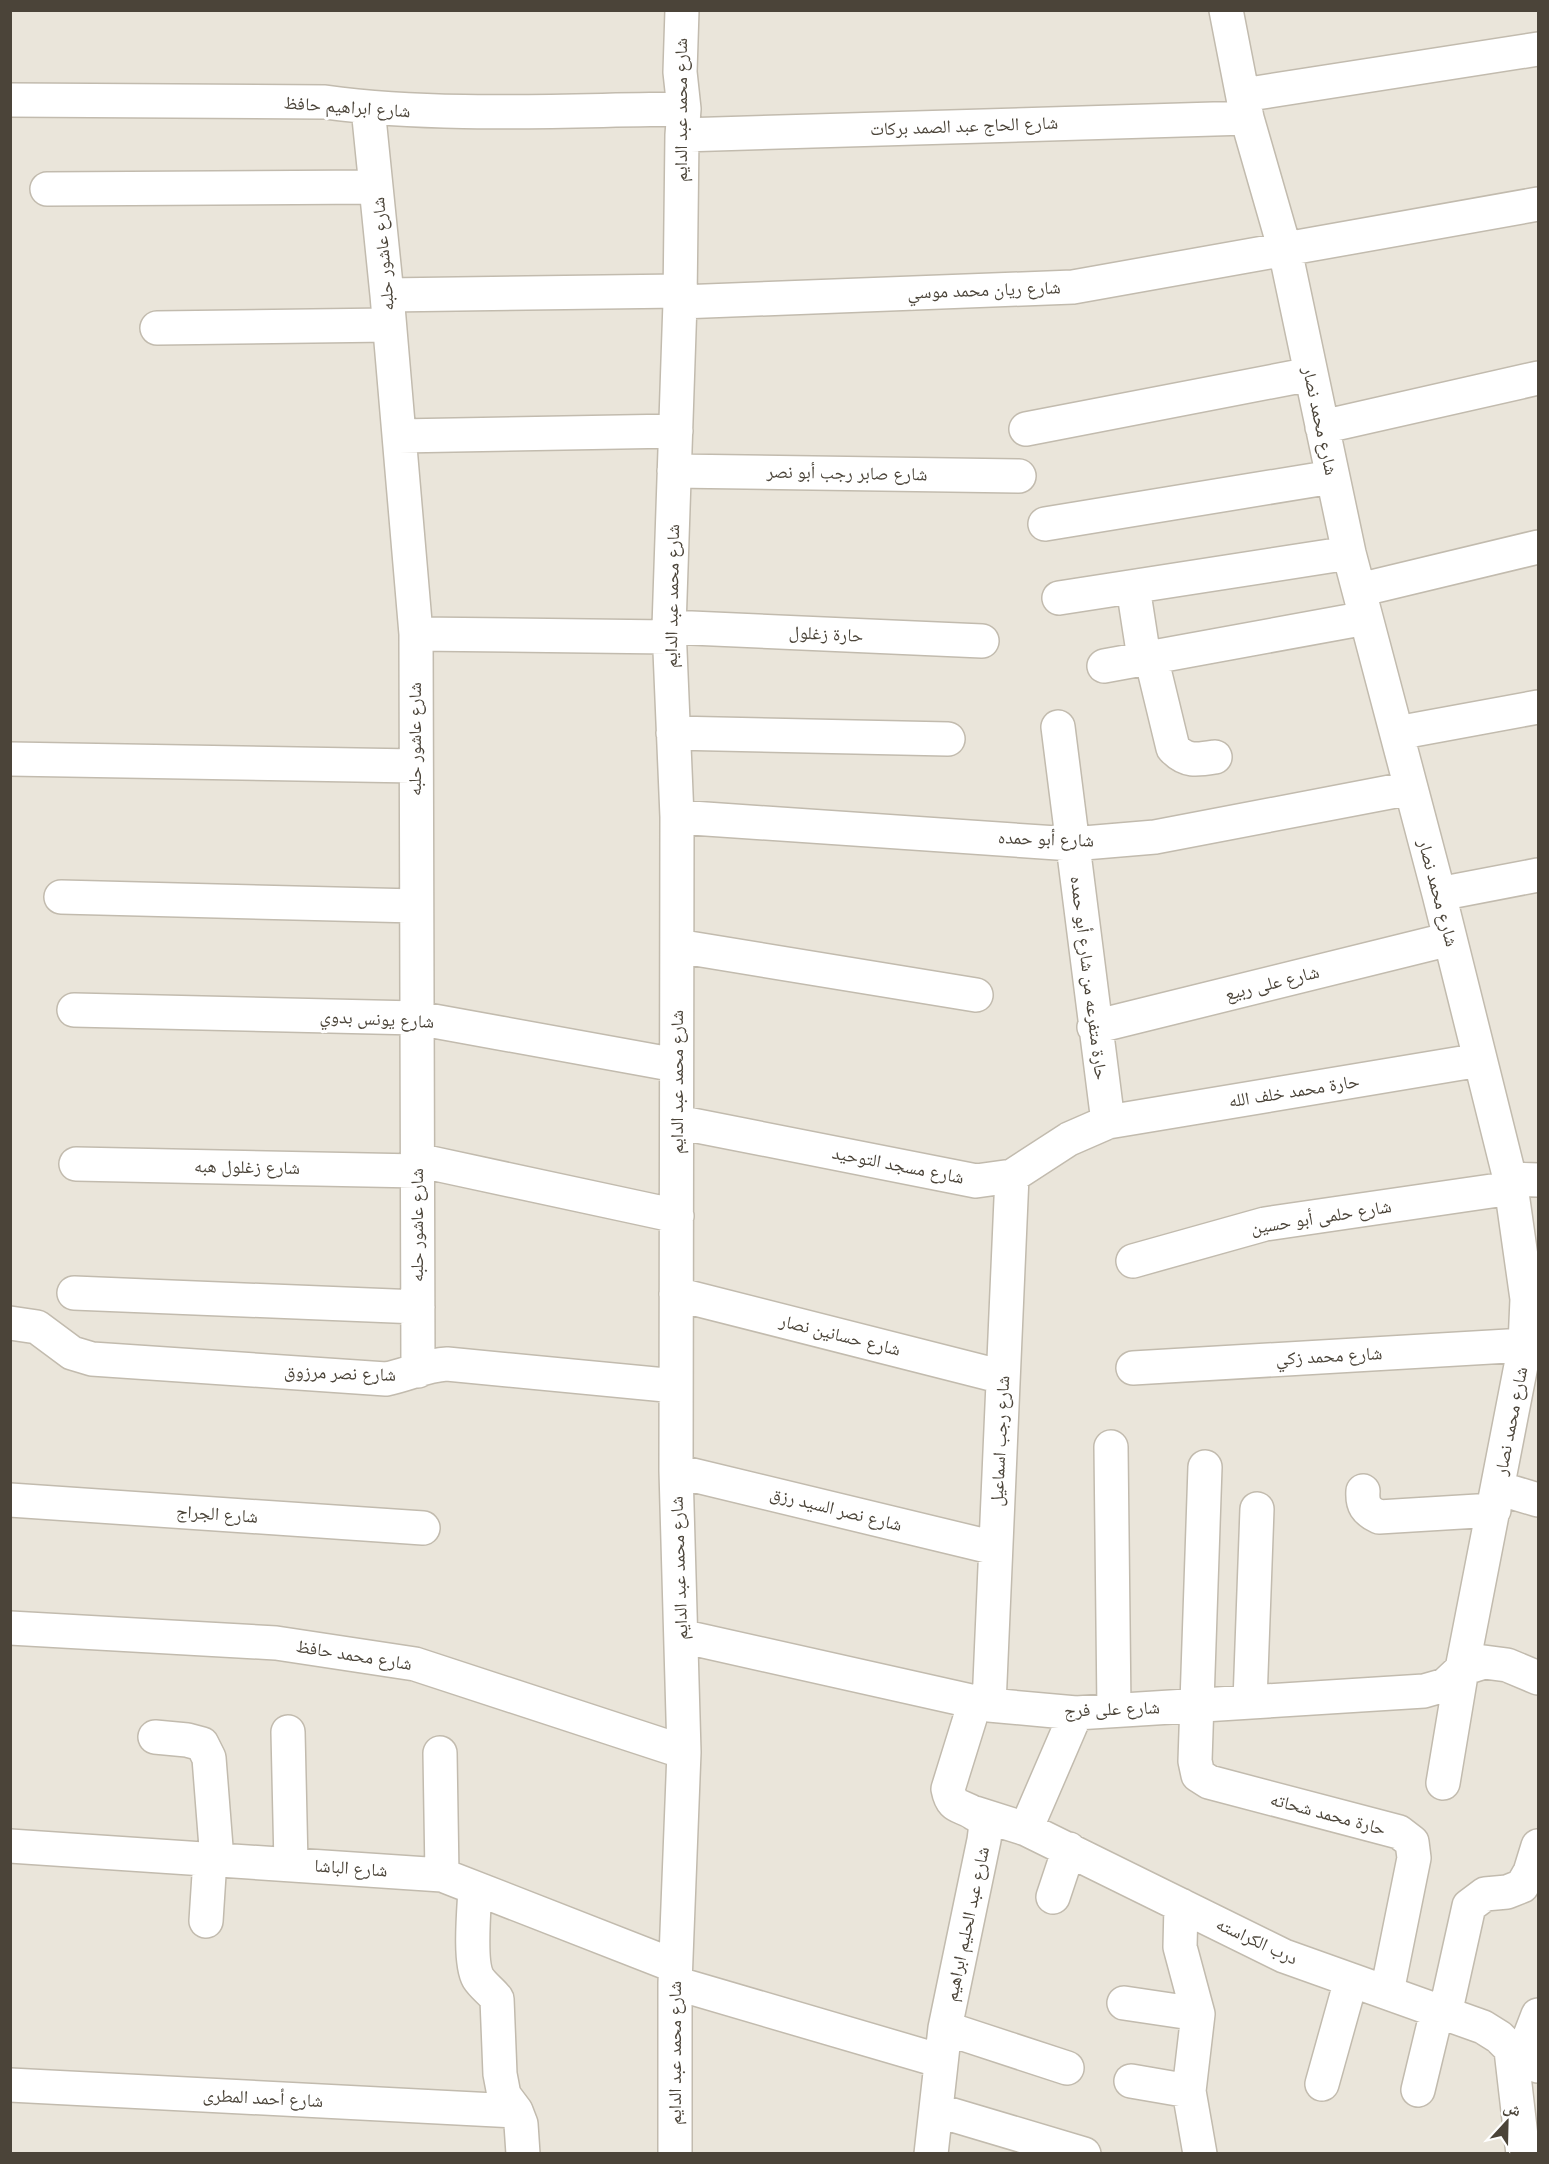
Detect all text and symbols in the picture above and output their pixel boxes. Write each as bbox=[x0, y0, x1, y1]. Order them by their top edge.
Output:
street label: شارع محمد عبد الدايم bbox=[670, 38, 693, 182]
street label: شارع ابراهيم حافظ bbox=[283, 92, 411, 123]
street label: شارع الحاج عبد الصمد بركات bbox=[870, 112, 1058, 141]
street label: شارع عاشور حلبه bbox=[367, 196, 399, 312]
street label: شارع ريان محمد موسي bbox=[907, 276, 1061, 307]
street label: شارع محمد نصار bbox=[1298, 364, 1342, 477]
street label: شارع صابر رجب أبو نصر bbox=[765, 461, 928, 485]
street label: شارع محمد عبد الدايم bbox=[660, 524, 685, 668]
street label: حارة زغلول bbox=[788, 621, 864, 647]
street label: شارع عاشور حلبه bbox=[404, 682, 426, 796]
street label: شارع أبو حمده bbox=[998, 826, 1094, 852]
street label: شارع محمد نصار bbox=[1413, 836, 1463, 949]
street label: حارة متفرعه من شارع أبو حمده bbox=[1066, 875, 1112, 1081]
street label: شارع على ربيع bbox=[1223, 961, 1322, 1006]
street label: شارع يونس بدوي bbox=[319, 1005, 435, 1037]
street label: شارع محمد عبد الدايم bbox=[666, 1010, 689, 1154]
street label: حارة محمد خلف الله bbox=[1227, 1070, 1361, 1112]
street label: شارع مسجد التوحيد bbox=[830, 1141, 966, 1189]
street label: شارع زغلول هبه bbox=[194, 1155, 300, 1179]
street label: شارع عاشور حلبه bbox=[406, 1168, 428, 1282]
street label: شارع حلمى أبو حسين bbox=[1249, 1195, 1393, 1239]
street label: شارع حسانين نصار bbox=[776, 1309, 903, 1361]
street label: شارع محمد زكي bbox=[1275, 1342, 1383, 1373]
street label: شارع نصر مرزوق bbox=[283, 1360, 397, 1386]
street label: شارع محمد نصار bbox=[1489, 1365, 1532, 1478]
street label: شارع رجب اسماعيل bbox=[986, 1375, 1014, 1507]
street label: شارع نصر السيد رزق bbox=[768, 1482, 904, 1536]
street label: شارع محمد عبد الدايم bbox=[665, 1496, 694, 1640]
street label: شارع الجراج bbox=[175, 1500, 259, 1529]
street label: شارع محمد حافظ bbox=[294, 1635, 414, 1675]
street label: شارع على فرج bbox=[1064, 1696, 1160, 1723]
street label: حارة محمد شحاته bbox=[1268, 1788, 1388, 1840]
street label: شارع عبد الحليم ابراهيم bbox=[940, 1845, 995, 2004]
street label: شارع الباشا bbox=[314, 1854, 388, 1882]
street label: درب الكراسته bbox=[1213, 1913, 1301, 1969]
street label: شارع محمد عبد الدايم bbox=[664, 1981, 687, 2125]
street label: شارع أحمد المطرى bbox=[202, 2084, 324, 2112]
north arrow bbox=[1477, 2092, 1537, 2152]
text: ش bbox=[1501, 2097, 1524, 2121]

